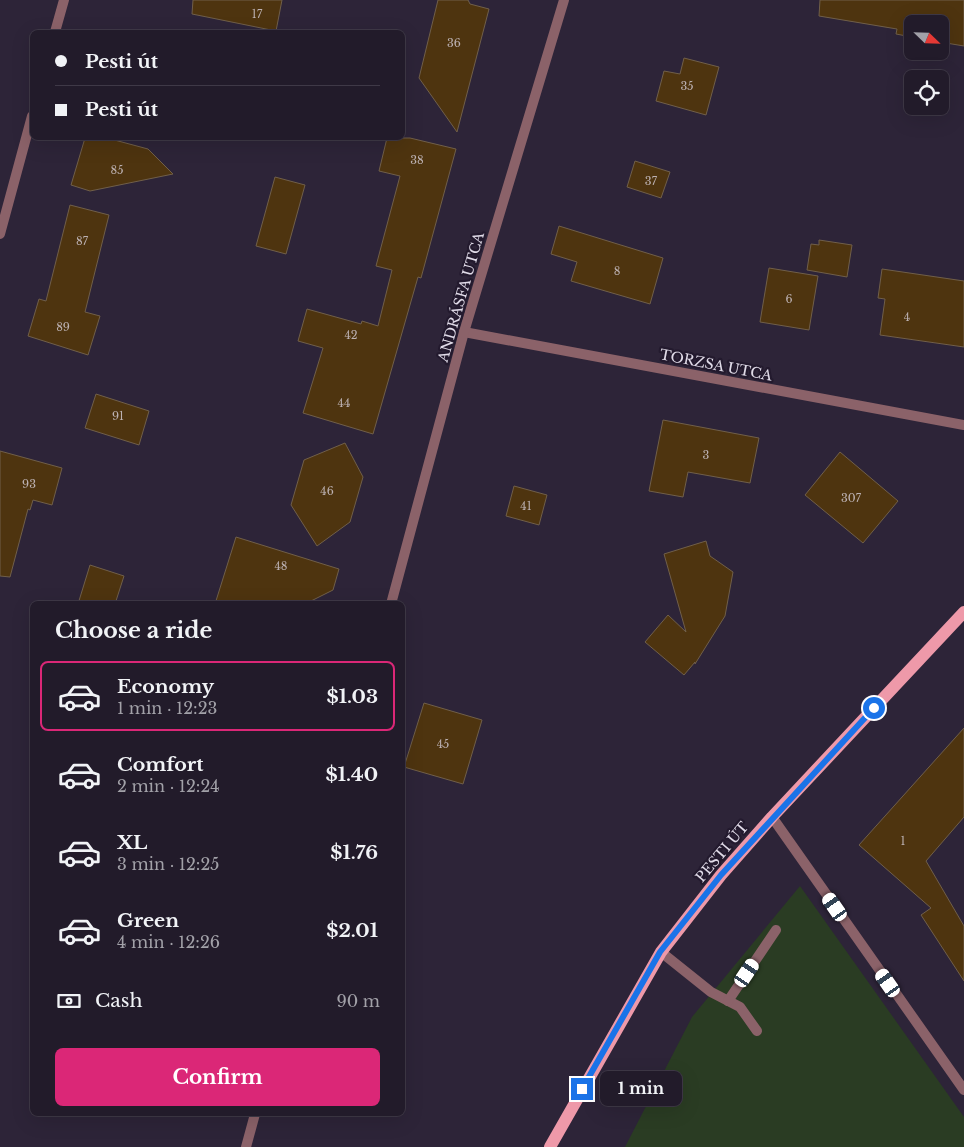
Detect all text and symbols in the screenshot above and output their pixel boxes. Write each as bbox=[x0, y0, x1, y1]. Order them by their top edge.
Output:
house number: 17 bbox=[252, 7, 263, 21]
north arrow bbox=[904, 15, 949, 60]
map controls bbox=[904, 15, 949, 115]
house number: 36 bbox=[447, 36, 461, 50]
text: Pesti út bbox=[85, 50, 158, 73]
button: locate bbox=[904, 70, 949, 115]
house number: 35 bbox=[680, 79, 694, 93]
text: Pesti út bbox=[85, 98, 158, 121]
house number: 38 bbox=[410, 153, 424, 167]
house number: 85 bbox=[111, 163, 123, 177]
house number: 37 bbox=[645, 174, 658, 188]
street label: ANDRÁSFA UTCA bbox=[434, 230, 488, 365]
house number: 87 bbox=[76, 234, 89, 248]
house number: 8 bbox=[614, 264, 620, 278]
house number: 6 bbox=[785, 292, 793, 306]
house number: 4 bbox=[904, 310, 910, 324]
house number: 89 bbox=[56, 320, 70, 334]
house number: 42 bbox=[344, 328, 358, 342]
street label: TORZSA UTCA bbox=[658, 345, 774, 385]
house number: 44 bbox=[338, 396, 350, 410]
house number: 91 bbox=[112, 409, 124, 423]
house number: 3 bbox=[703, 448, 710, 462]
house number: 93 bbox=[22, 477, 36, 491]
house number: 46 bbox=[320, 484, 334, 498]
house number: 307 bbox=[841, 491, 862, 505]
house number: 41 bbox=[520, 499, 532, 513]
house number: 48 bbox=[274, 559, 288, 573]
text: Choose a ride bbox=[55, 617, 212, 644]
icon: car bbox=[57, 674, 102, 719]
text: Economy bbox=[117, 675, 214, 698]
text: $1.03 bbox=[326, 685, 378, 708]
route start bbox=[863, 697, 885, 719]
text: 1 min · 12:23 bbox=[117, 698, 217, 718]
house number: 45 bbox=[437, 737, 449, 751]
icon: car bbox=[57, 752, 102, 797]
text: Comfort bbox=[117, 753, 204, 776]
text: $1.40 bbox=[326, 763, 378, 786]
text: 2 min · 12:24 bbox=[117, 776, 220, 796]
street label: PESTI ÚT bbox=[691, 818, 752, 886]
icon: car bbox=[57, 830, 102, 875]
text: XL bbox=[117, 831, 147, 854]
house number: 1 bbox=[901, 834, 906, 848]
text: $1.76 bbox=[330, 841, 378, 864]
text: 3 min · 12:25 bbox=[117, 854, 219, 874]
car bbox=[820, 890, 849, 924]
icon: car bbox=[57, 908, 102, 953]
text: Green bbox=[117, 909, 179, 932]
text: $2.01 bbox=[326, 919, 378, 942]
text: 4 min · 12:26 bbox=[117, 932, 220, 952]
car bbox=[732, 956, 761, 990]
car bbox=[873, 966, 902, 1000]
icon: cash bbox=[55, 987, 83, 1015]
text: Cash bbox=[95, 989, 142, 1012]
text: 90 m bbox=[337, 991, 380, 1011]
button: Confirm bbox=[55, 1048, 380, 1106]
callout: 1 min bbox=[600, 1072, 682, 1106]
route end bbox=[571, 1078, 593, 1100]
text: 1 min bbox=[618, 1078, 664, 1098]

